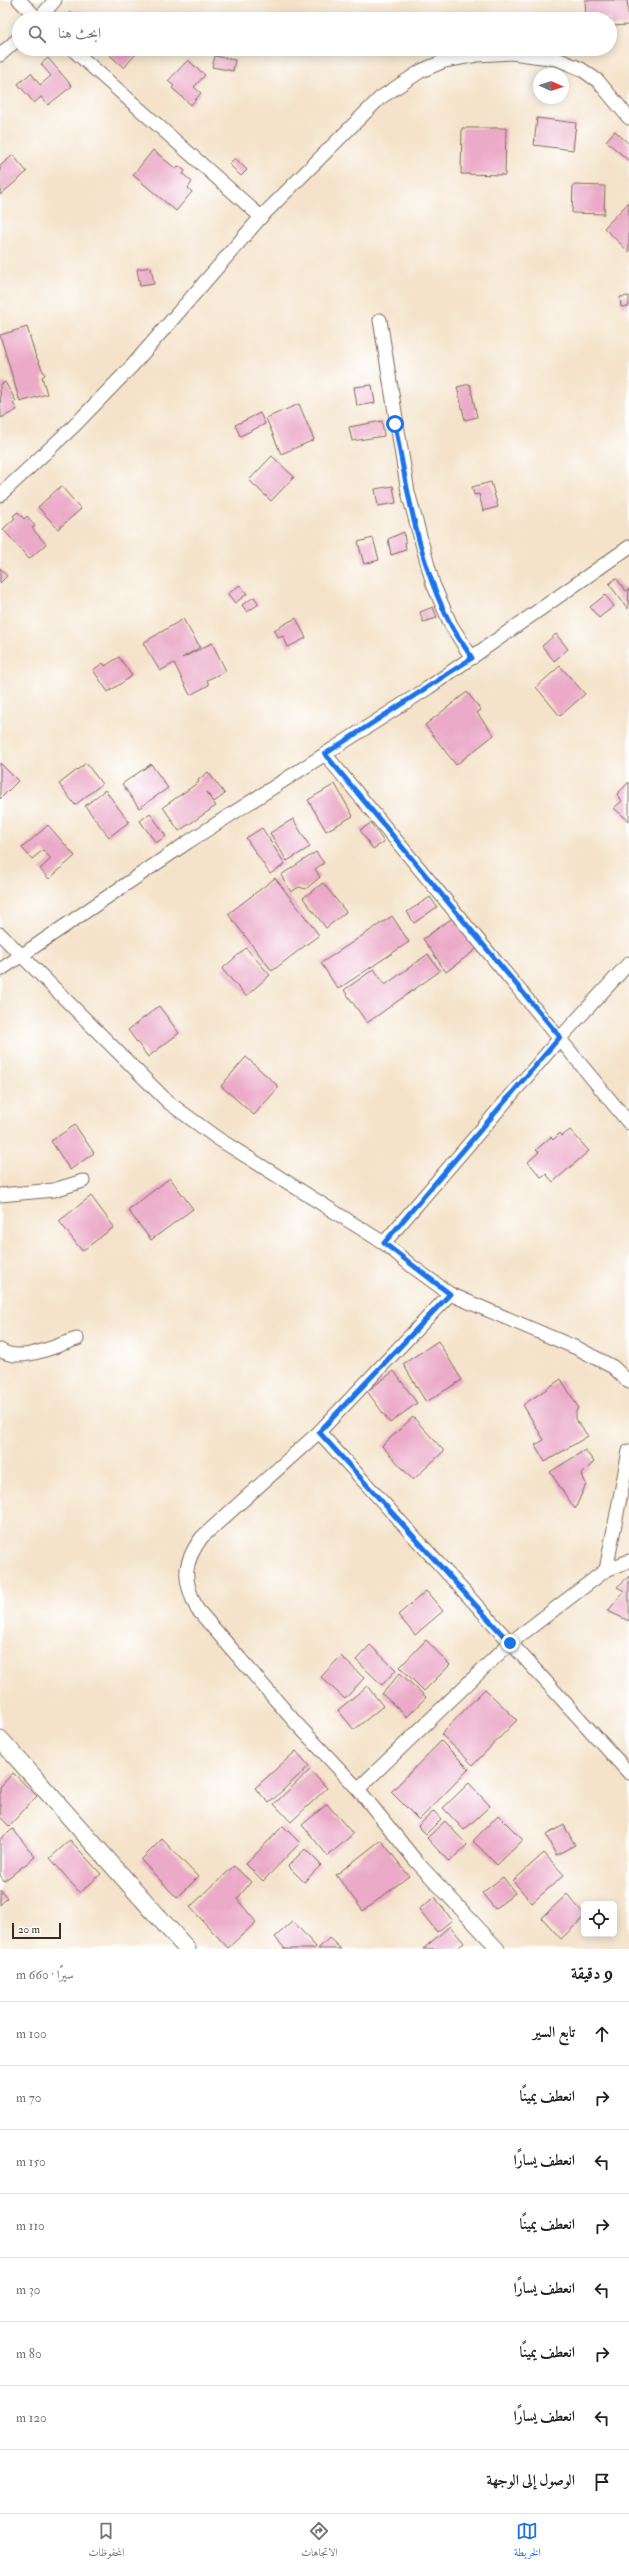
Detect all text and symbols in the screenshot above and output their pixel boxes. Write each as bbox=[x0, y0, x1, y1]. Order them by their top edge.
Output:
search box bbox=[12, 12, 617, 56]
icon: search bbox=[26, 23, 48, 45]
text: ابحث هنا bbox=[58, 24, 101, 43]
north arrow bbox=[533, 68, 569, 104]
route start bbox=[386, 415, 404, 433]
route end bbox=[501, 1634, 519, 1652]
map controls bbox=[581, 1901, 617, 1937]
button: locate bbox=[581, 1901, 617, 1937]
scale bar bbox=[12, 1921, 61, 1940]
text: 20 m bbox=[18, 1923, 40, 1936]
text: 9 دقيقة bbox=[571, 1963, 613, 1984]
text: سيرًا · 660 m bbox=[16, 1967, 74, 1983]
text: تابع السير bbox=[533, 2023, 575, 2042]
icon: ahead bbox=[591, 2023, 613, 2045]
text: 100 m bbox=[16, 2026, 47, 2042]
text: انعطف يمينًا bbox=[520, 2087, 575, 2106]
icon: right bbox=[591, 2087, 613, 2109]
text: 70 m bbox=[16, 2090, 41, 2106]
text: انعطف يسارًا bbox=[514, 2151, 575, 2170]
icon: left bbox=[591, 2151, 613, 2173]
text: 150 m bbox=[16, 2154, 46, 2170]
text: انعطف يمينًا bbox=[520, 2215, 575, 2234]
icon: right bbox=[591, 2215, 613, 2237]
text: 110 m bbox=[16, 2218, 45, 2234]
text: انعطف يسارًا bbox=[514, 2279, 575, 2298]
icon: left bbox=[591, 2279, 613, 2301]
text: 30 m bbox=[16, 2282, 41, 2298]
text: انعطف يمينًا bbox=[520, 2343, 575, 2362]
icon: right bbox=[591, 2343, 613, 2365]
text: 80 m bbox=[16, 2346, 42, 2362]
text: انعطف يسارًا bbox=[514, 2407, 575, 2426]
icon: left bbox=[591, 2407, 613, 2429]
text: 120 m bbox=[16, 2410, 47, 2426]
text: الوصول إلى الوجهة bbox=[487, 2471, 575, 2490]
icon: arrive bbox=[591, 2471, 613, 2493]
tab: المحفوظات bbox=[88, 2520, 124, 2563]
tab: الاتجاهات bbox=[301, 2520, 338, 2563]
tab: الخريطة bbox=[514, 2520, 541, 2563]

